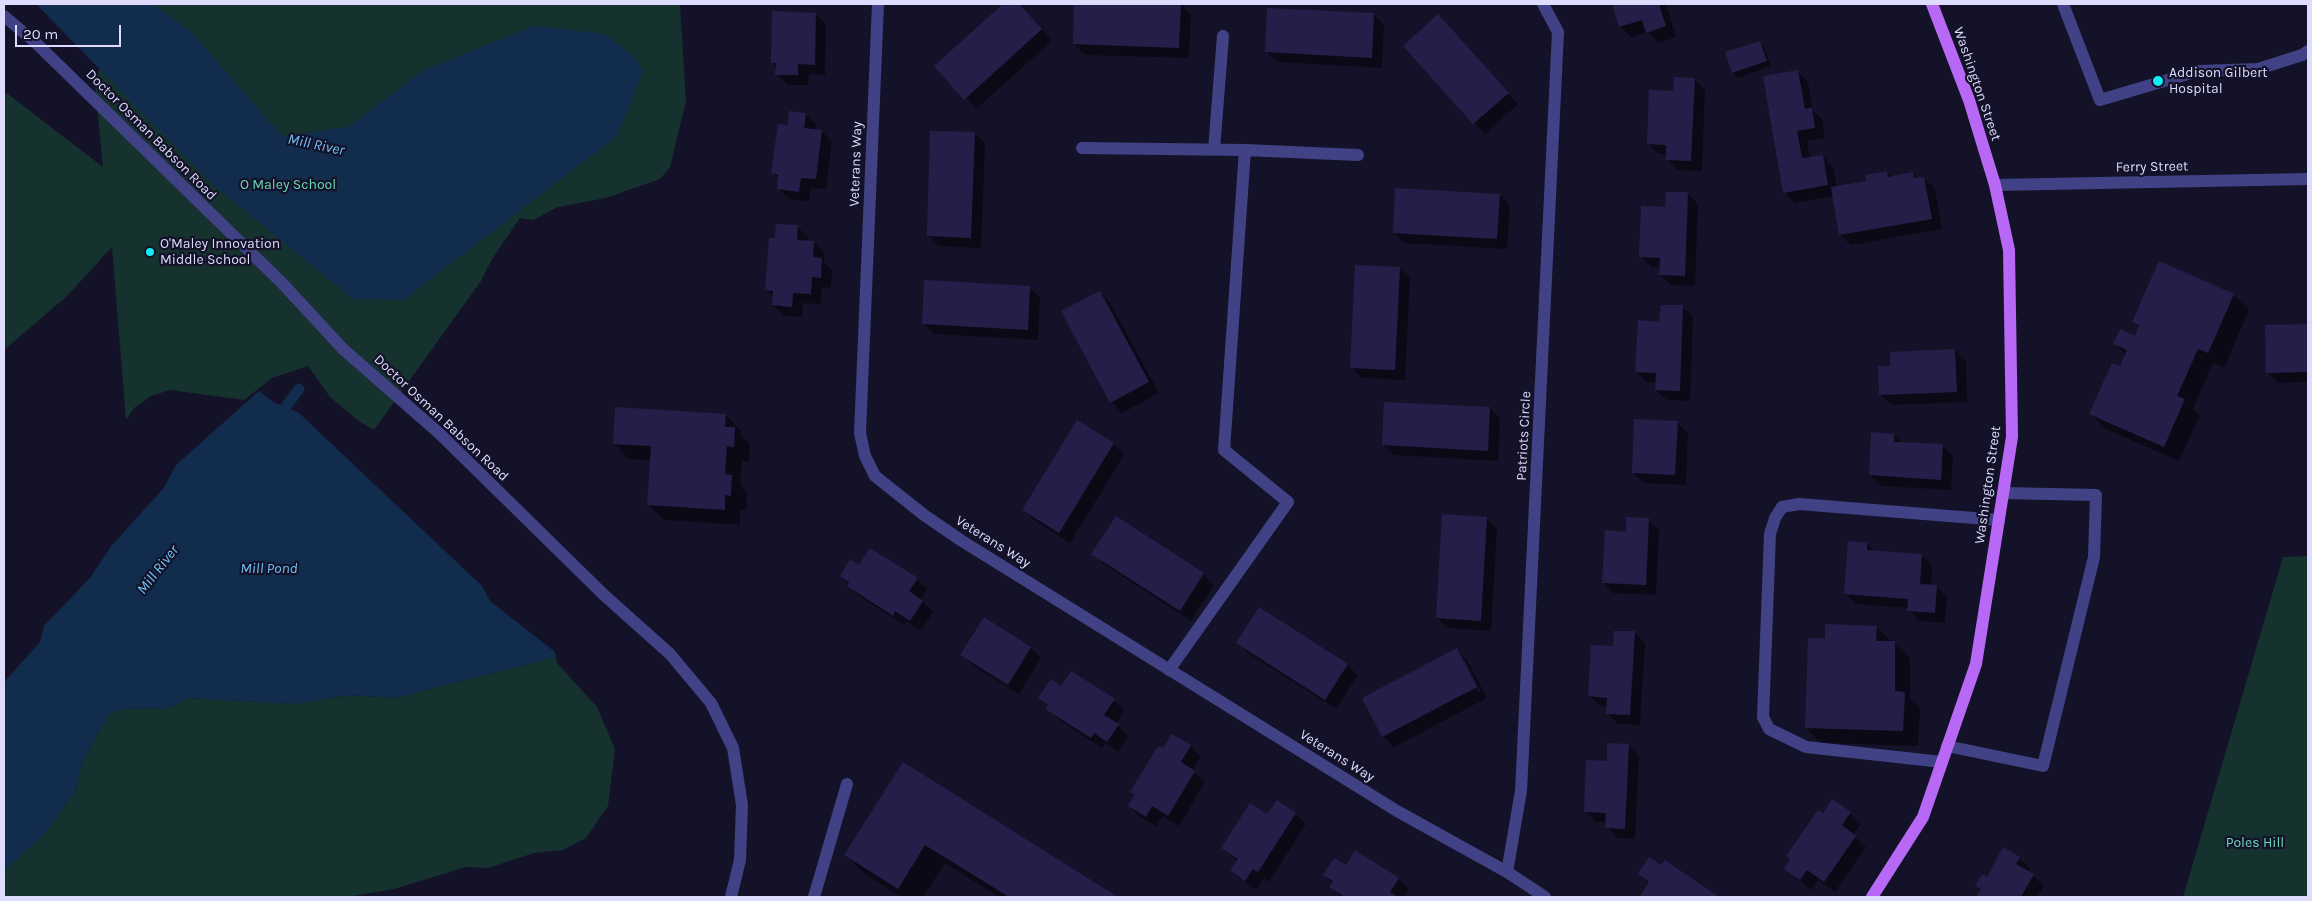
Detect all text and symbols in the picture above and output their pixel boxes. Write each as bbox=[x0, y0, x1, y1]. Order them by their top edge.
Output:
scale bar bbox=[18, 15, 124, 47]
text: 20 m bbox=[23, 25, 58, 43]
street label: Washington Street bbox=[1950, 25, 2004, 143]
place label: Addison Gilbert Hospital bbox=[2169, 65, 2268, 98]
street label: Doctor Osman Babson Road bbox=[82, 66, 220, 204]
marker: Addison Gilbert Hospital bbox=[2151, 74, 2165, 88]
street label: Veterans Way bbox=[846, 121, 866, 207]
water label: Mill River bbox=[286, 130, 346, 160]
street label: Ferry Street bbox=[2116, 158, 2188, 176]
park label: O Maley School bbox=[240, 177, 336, 193]
place label: O'Maley Innovation Middle School bbox=[160, 236, 280, 268]
marker: O'Maley Innovation Middle School bbox=[144, 246, 156, 258]
street label: Doctor Osman Babson Road bbox=[370, 351, 512, 485]
street label: Patriots Circle bbox=[1513, 391, 1535, 481]
street label: Washington Street bbox=[1971, 425, 2005, 545]
street label: Veterans Way bbox=[952, 512, 1034, 572]
water label: Mill River bbox=[133, 542, 183, 598]
water label: Mill Pond bbox=[240, 560, 298, 578]
street label: Veterans Way bbox=[1296, 726, 1378, 786]
park label: Poles Hill bbox=[2226, 835, 2284, 851]

